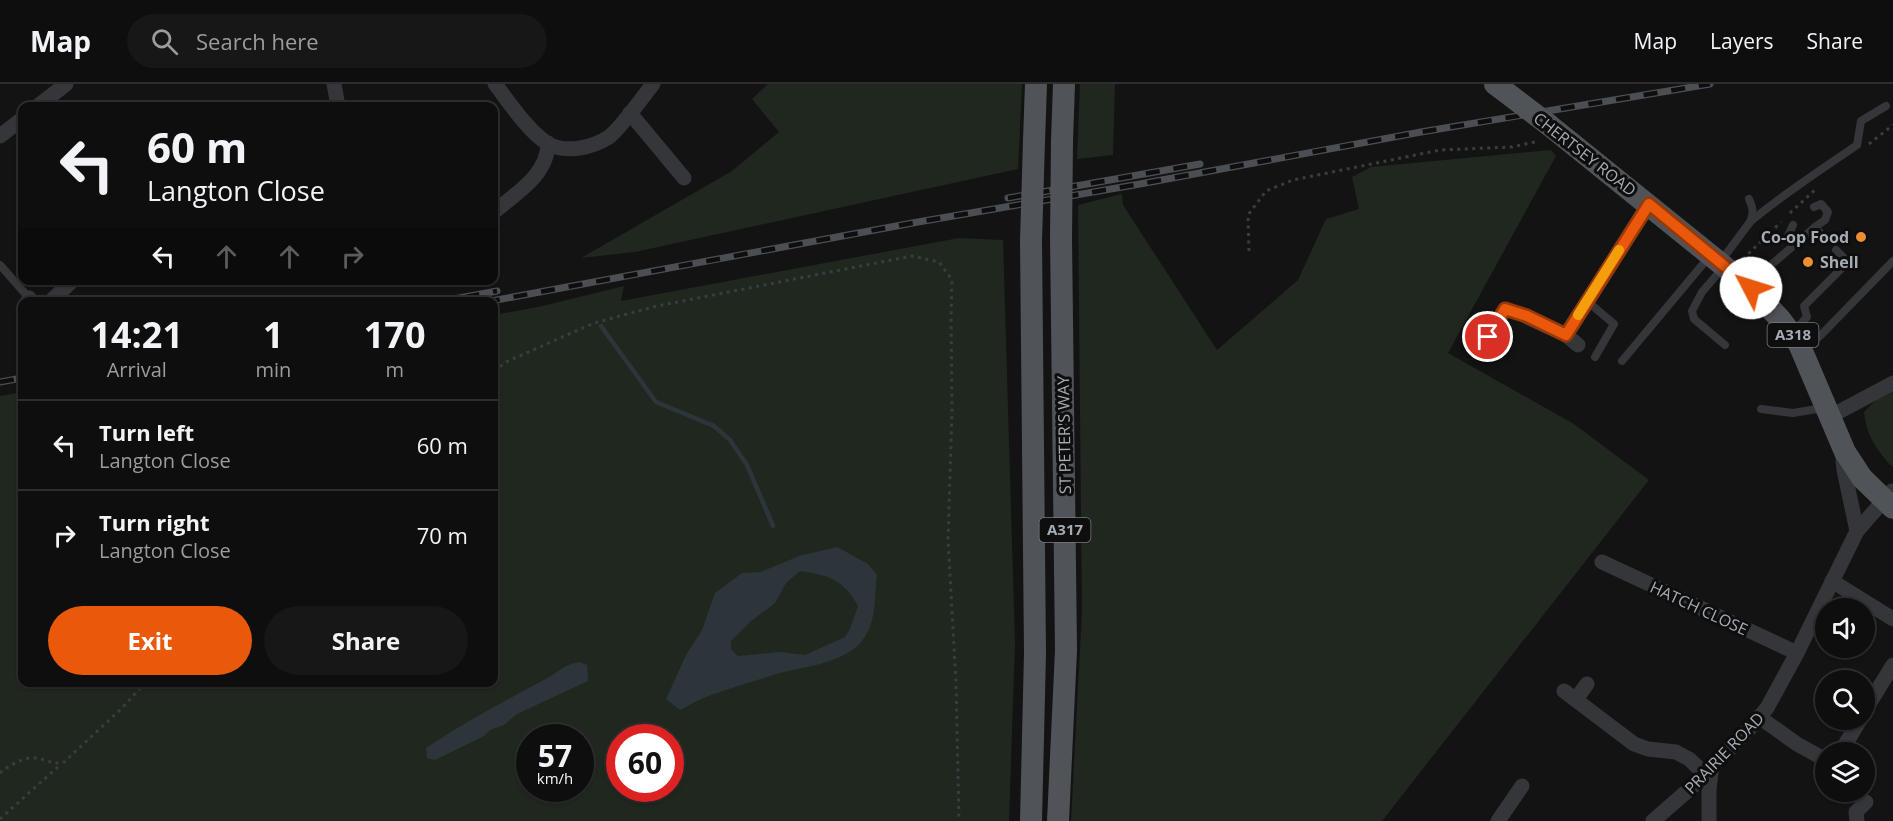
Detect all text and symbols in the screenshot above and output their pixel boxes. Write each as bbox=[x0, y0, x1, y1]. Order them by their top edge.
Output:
search box bbox=[127, 14, 547, 68]
text: Map bbox=[30, 22, 91, 60]
icon: search bbox=[148, 25, 181, 58]
text: Search here bbox=[196, 26, 319, 56]
text: Map bbox=[1634, 27, 1677, 55]
text: Layers bbox=[1710, 27, 1774, 55]
text: Share bbox=[1807, 27, 1863, 55]
street label: CHERTSEY ROAD bbox=[1529, 107, 1641, 201]
text: 60 m bbox=[147, 118, 247, 175]
icon: left bbox=[48, 126, 126, 204]
text: Langton Close bbox=[147, 172, 325, 209]
place label: Co-op Food bbox=[1761, 226, 1849, 248]
marker: Co-op Food bbox=[1854, 230, 1868, 244]
icon: left bbox=[147, 240, 180, 273]
icon: ahead bbox=[210, 240, 243, 273]
icon: ahead bbox=[273, 240, 306, 273]
icon: right bbox=[336, 240, 369, 273]
place label: Shell bbox=[1820, 251, 1859, 273]
marker: Shell bbox=[1801, 255, 1815, 269]
position arrow bbox=[1719, 256, 1783, 320]
text: 14:21 bbox=[90, 310, 183, 359]
text: 1 bbox=[263, 310, 284, 359]
text: 170 bbox=[364, 310, 426, 359]
pin bbox=[1462, 311, 1513, 362]
icon: arrive bbox=[1471, 320, 1504, 353]
road number: A318 bbox=[1768, 323, 1818, 347]
text: Arrival bbox=[107, 356, 167, 383]
text: min bbox=[255, 356, 291, 383]
text: m bbox=[385, 356, 404, 383]
street label: ST PETER'S WAY bbox=[1052, 376, 1076, 494]
text: Turn left bbox=[99, 417, 194, 447]
icon: left bbox=[48, 429, 81, 462]
text: 60 m bbox=[417, 430, 468, 460]
text: Langton Close bbox=[99, 447, 231, 474]
text: Turn right bbox=[99, 507, 210, 537]
road number: A317 bbox=[1040, 518, 1090, 542]
icon: right bbox=[48, 519, 81, 552]
text: 70 m bbox=[417, 520, 468, 550]
text: Langton Close bbox=[99, 537, 231, 564]
street label: HATCH CLOSE bbox=[1647, 576, 1751, 640]
map controls bbox=[1815, 598, 1875, 802]
button: sound bbox=[1815, 598, 1875, 658]
button: Exit bbox=[48, 606, 252, 675]
button: Share bbox=[264, 606, 468, 675]
button: search bbox=[1815, 670, 1875, 730]
street label: PRAIRIE ROAD bbox=[1679, 707, 1769, 799]
speed limit sign: 60 bbox=[606, 724, 684, 802]
text: 57 bbox=[538, 735, 572, 776]
button: layers bbox=[1815, 742, 1875, 802]
text: km/h bbox=[537, 768, 573, 788]

